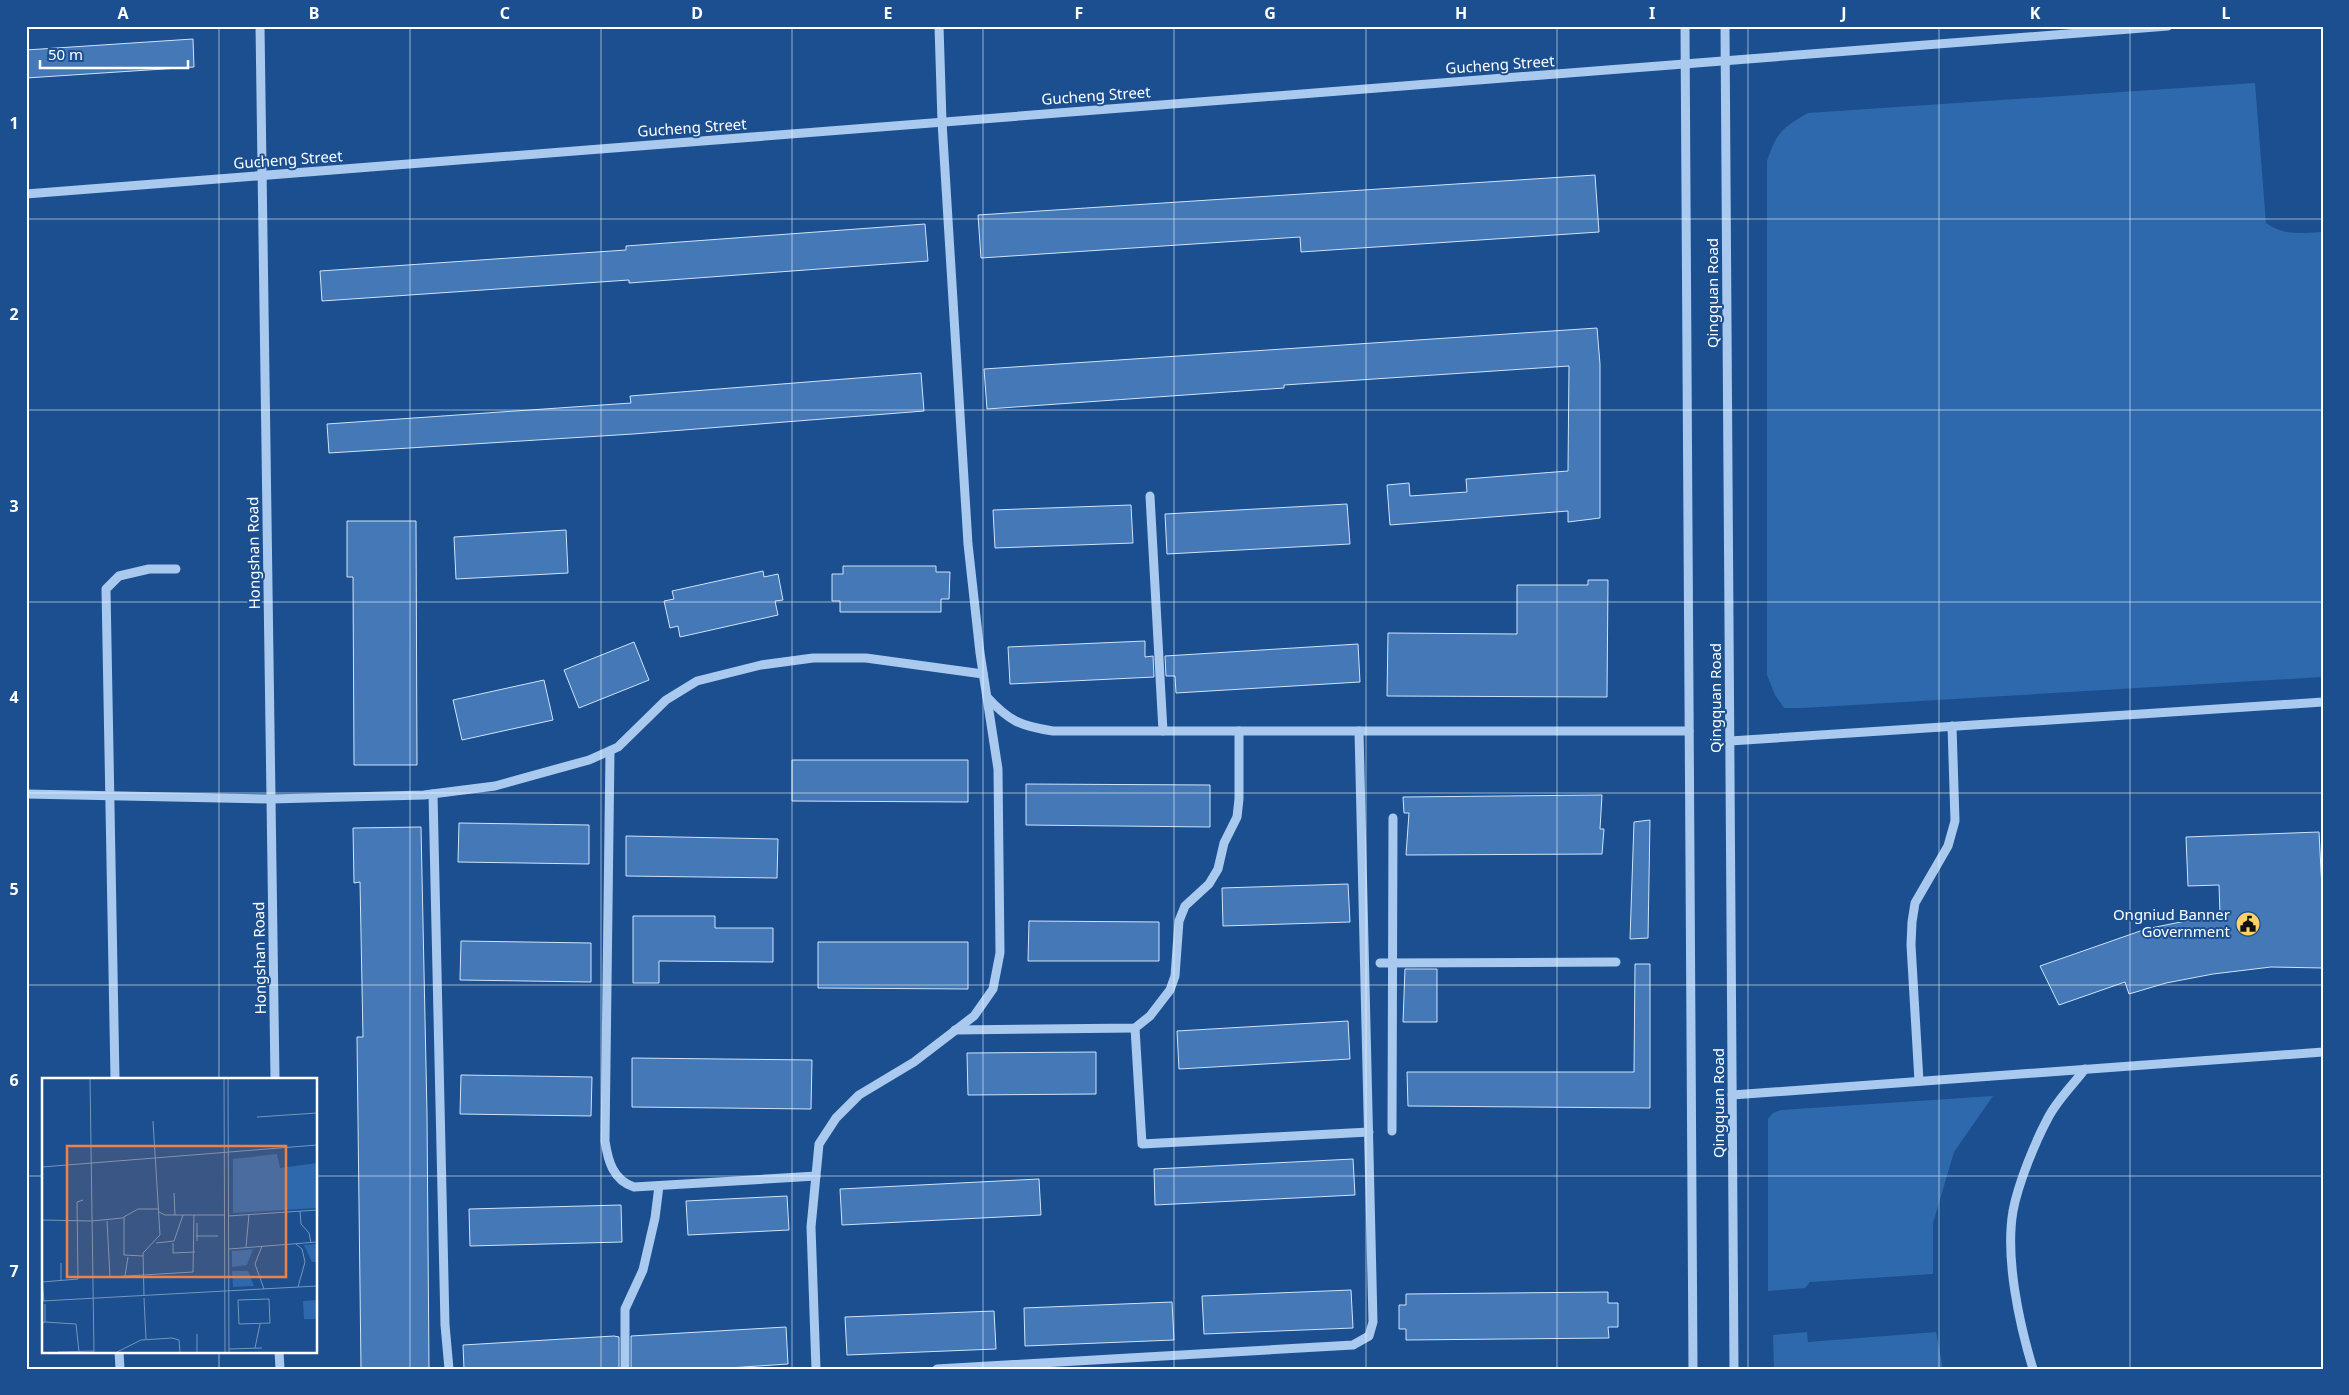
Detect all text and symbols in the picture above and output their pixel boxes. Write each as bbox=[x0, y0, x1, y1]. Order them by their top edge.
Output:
text: A bbox=[117, 2, 129, 24]
text: B bbox=[309, 2, 319, 24]
text: C bbox=[500, 2, 510, 24]
text: D bbox=[691, 2, 703, 24]
text: E bbox=[884, 2, 893, 24]
text: F bbox=[1075, 2, 1083, 24]
text: G bbox=[1264, 2, 1276, 24]
text: H bbox=[1455, 2, 1467, 24]
text: I bbox=[1649, 2, 1655, 24]
text: J bbox=[1839, 2, 1847, 24]
text: K bbox=[2030, 2, 2041, 24]
text: L bbox=[2222, 2, 2231, 24]
scale bar bbox=[40, 38, 188, 70]
text: 50 m bbox=[48, 44, 83, 64]
street label: Gucheng Street bbox=[1445, 50, 1556, 78]
street label: Gucheng Street bbox=[1041, 81, 1152, 109]
text: 1 bbox=[9, 112, 19, 134]
street label: Gucheng Street bbox=[637, 113, 748, 141]
street label: Gucheng Street bbox=[233, 145, 344, 173]
street label: Qingquan Road bbox=[1702, 238, 1722, 348]
text: 2 bbox=[9, 303, 19, 325]
text: 3 bbox=[9, 495, 19, 517]
street label: Hongshan Road bbox=[242, 496, 264, 610]
street label: Qingquan Road bbox=[1705, 643, 1725, 753]
text: 4 bbox=[9, 686, 19, 708]
text: 5 bbox=[9, 878, 19, 900]
street label: Hongshan Road bbox=[248, 901, 270, 1015]
place label: Ongniud Banner Government bbox=[2113, 904, 2231, 941]
public building icon: Ongniud Banner Government bbox=[2235, 911, 2261, 937]
street label: Qingquan Road bbox=[1708, 1048, 1728, 1158]
text: 6 bbox=[9, 1069, 19, 1091]
inset map bbox=[42, 1078, 318, 1352]
text: 7 bbox=[9, 1260, 19, 1282]

